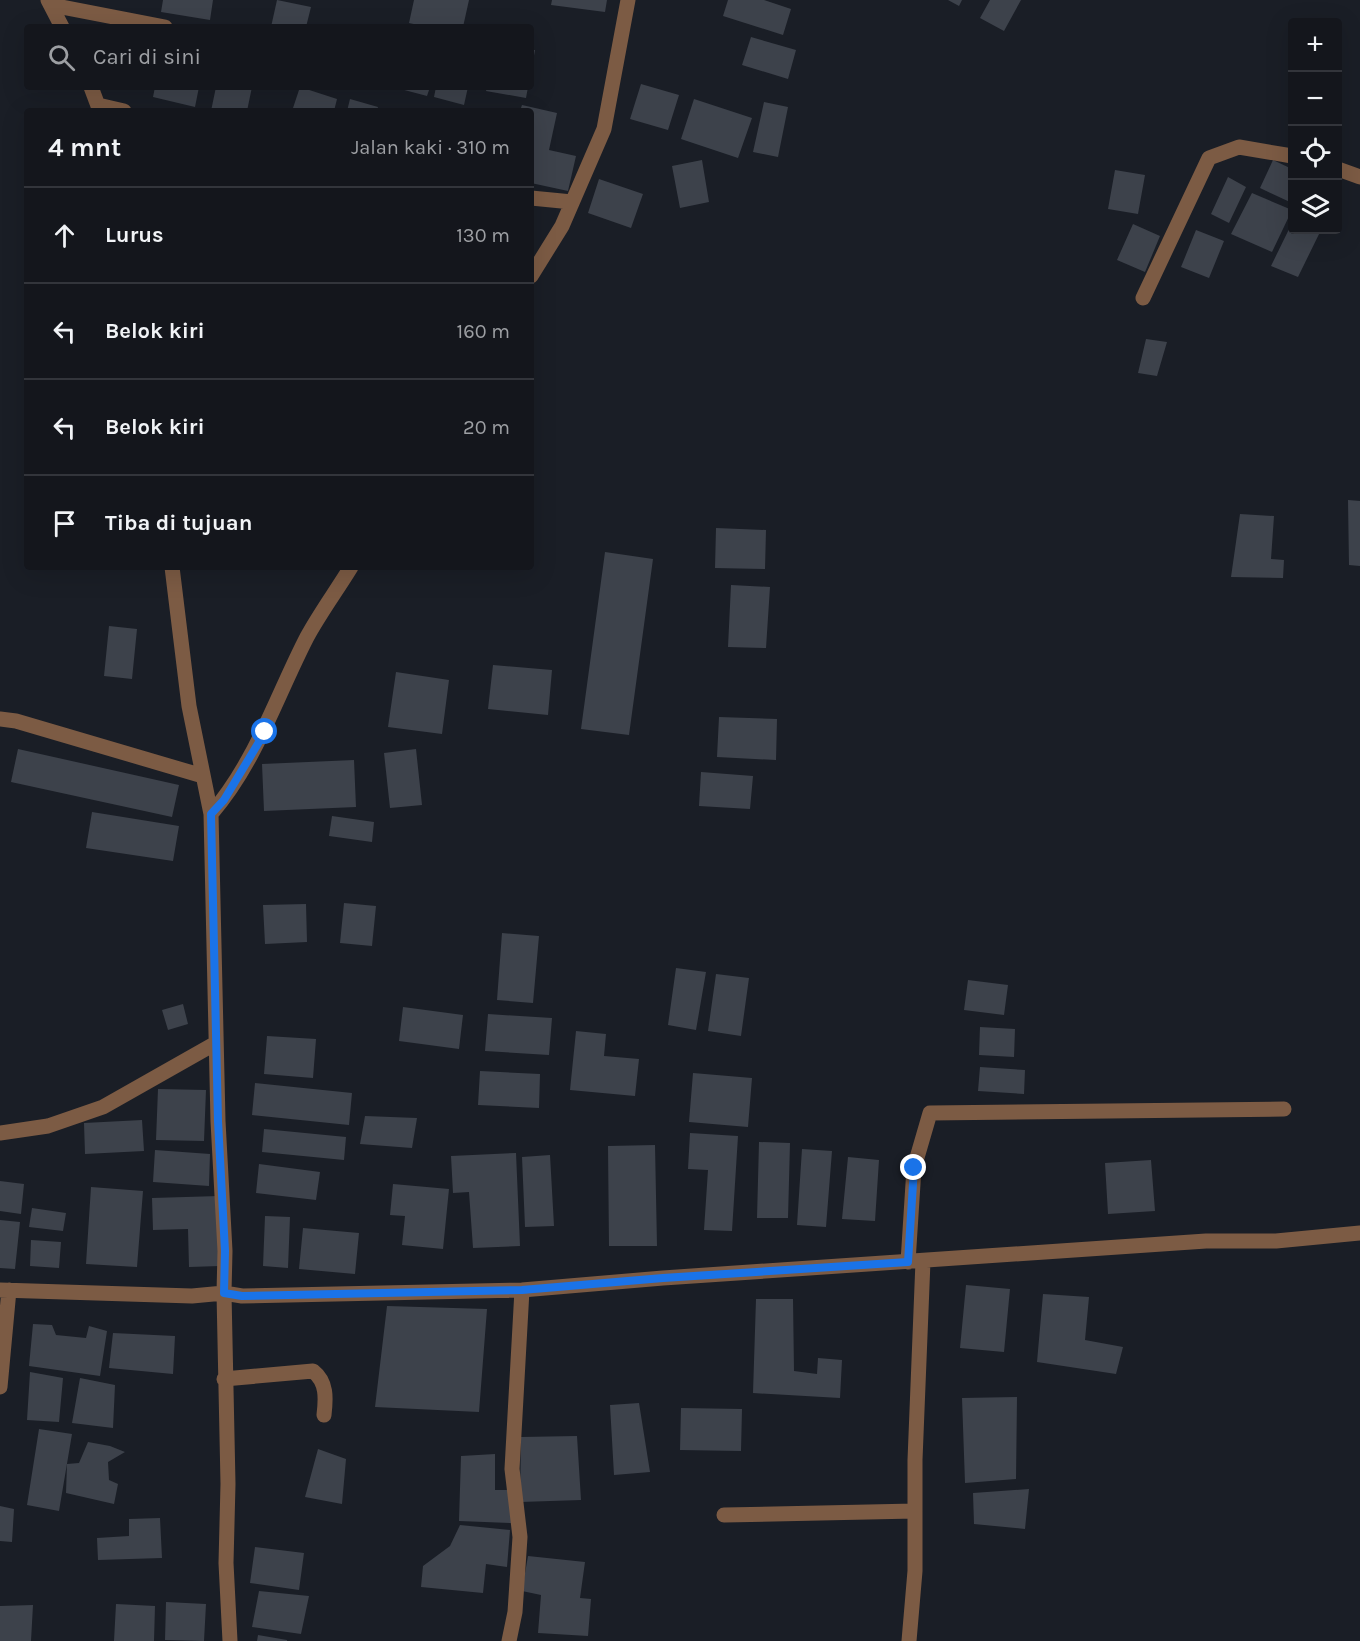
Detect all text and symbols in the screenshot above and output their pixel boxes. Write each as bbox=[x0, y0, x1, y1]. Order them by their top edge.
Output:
map controls bbox=[1288, 18, 1342, 234]
button: + bbox=[1288, 18, 1342, 72]
search box bbox=[24, 24, 534, 90]
icon: search bbox=[45, 41, 78, 74]
text: Cari di sini bbox=[93, 44, 201, 70]
button: − bbox=[1288, 72, 1342, 126]
button: locate bbox=[1288, 126, 1342, 180]
text: 4 mnt bbox=[48, 132, 121, 163]
text: Jalan kaki · 310 m bbox=[351, 136, 510, 159]
button: layers bbox=[1288, 180, 1342, 234]
icon: ahead bbox=[48, 219, 81, 252]
text: Lurus bbox=[105, 222, 164, 248]
text: 130 m bbox=[456, 224, 510, 247]
icon: left bbox=[48, 315, 81, 348]
text: Belok kiri bbox=[105, 318, 205, 344]
text: 160 m bbox=[457, 320, 510, 343]
icon: left bbox=[48, 411, 81, 444]
text: Belok kiri bbox=[105, 414, 205, 440]
text: 20 m bbox=[463, 416, 510, 439]
icon: arrive bbox=[48, 507, 81, 540]
text: Tiba di tujuan bbox=[105, 510, 252, 536]
route start bbox=[251, 718, 277, 744]
route end bbox=[900, 1154, 926, 1180]

